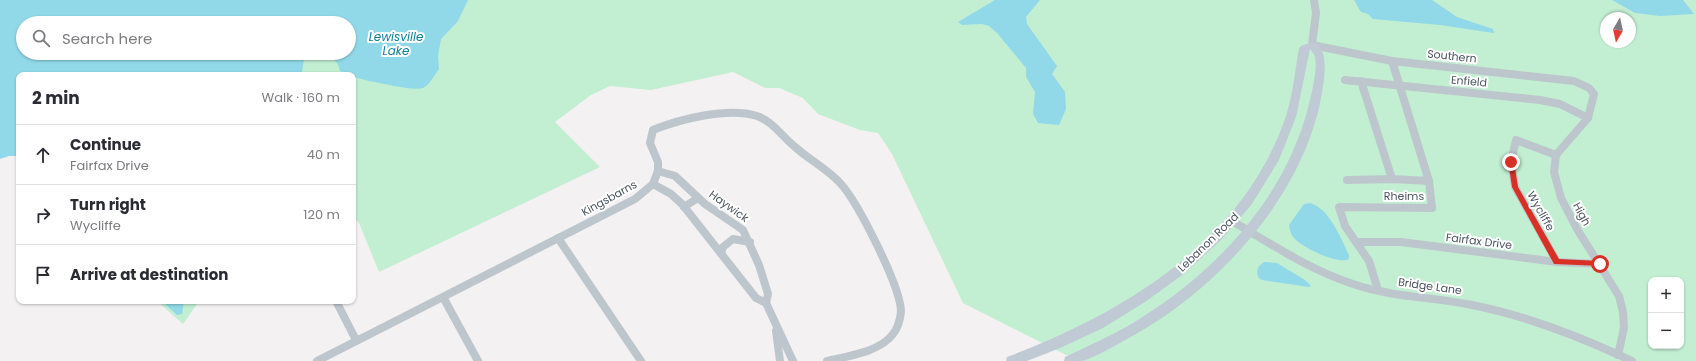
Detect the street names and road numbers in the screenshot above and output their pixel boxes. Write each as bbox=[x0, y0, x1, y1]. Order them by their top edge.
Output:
street label: Southern bbox=[1427, 45, 1477, 67]
street label: Enfield bbox=[1450, 71, 1488, 91]
street label: Kingsbarns bbox=[578, 176, 640, 220]
street label: Haywick bbox=[706, 186, 752, 226]
street label: Rheims bbox=[1384, 188, 1424, 204]
street label: Wycliffe bbox=[1524, 188, 1559, 234]
street label: High bbox=[1569, 199, 1595, 229]
street label: Lebanon Road bbox=[1174, 209, 1242, 275]
street label: Fairfax Drive bbox=[1445, 229, 1513, 253]
street label: Bridge Lane bbox=[1397, 274, 1463, 298]

